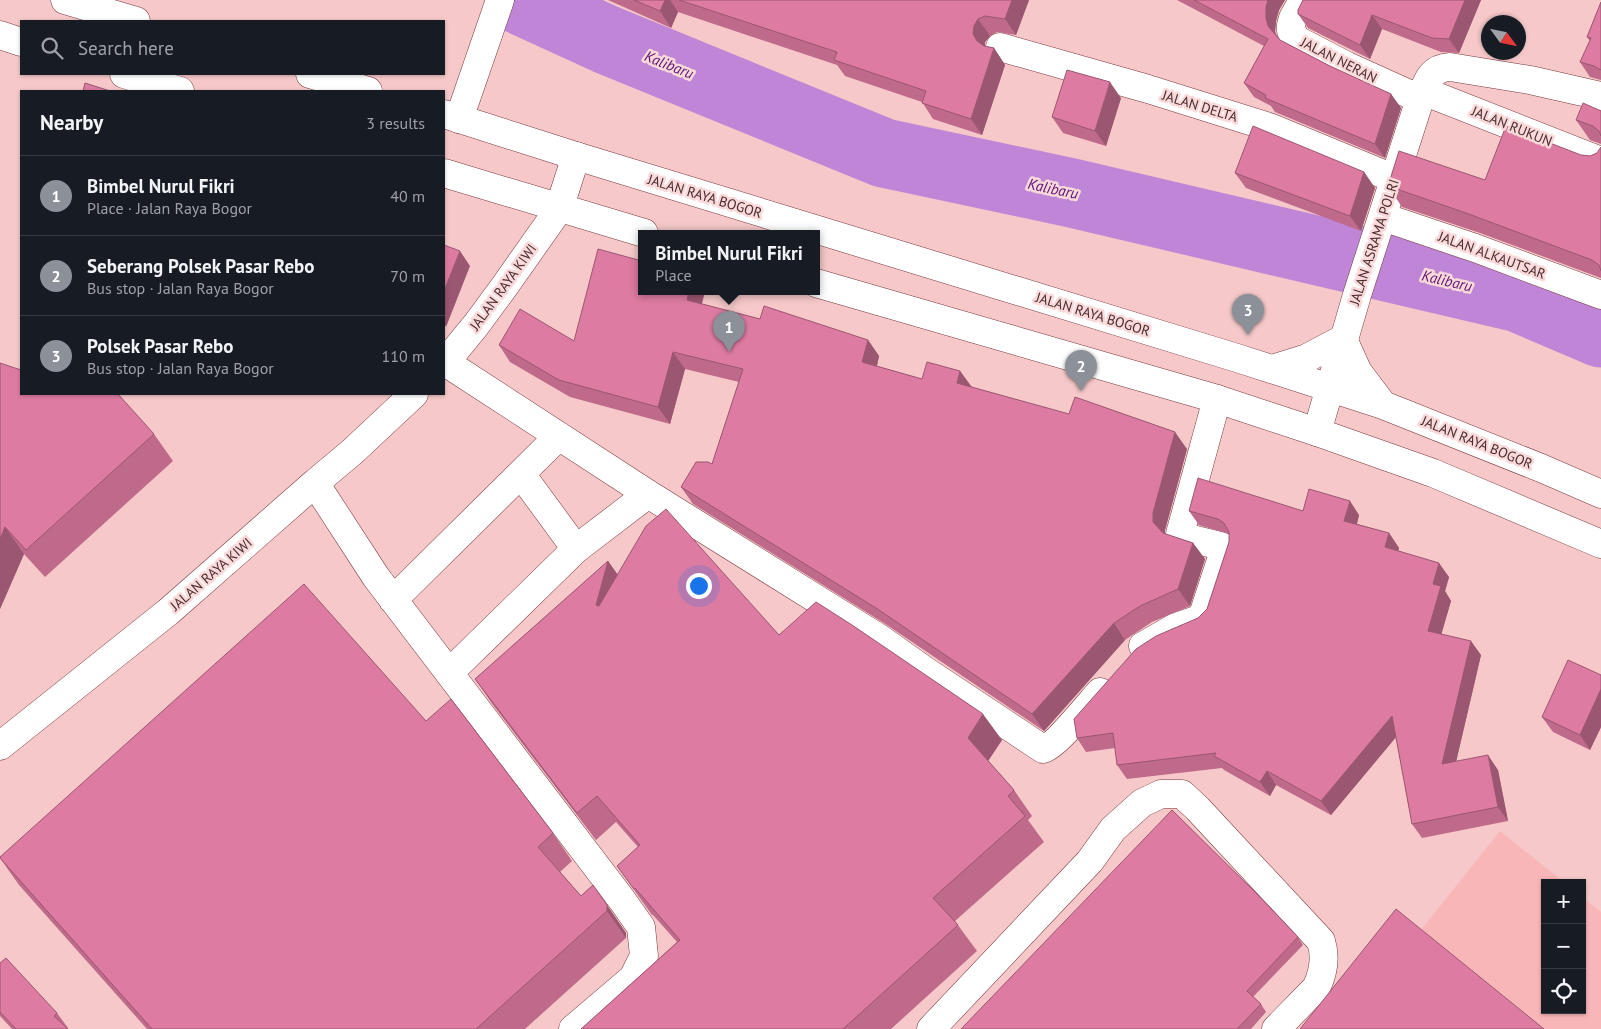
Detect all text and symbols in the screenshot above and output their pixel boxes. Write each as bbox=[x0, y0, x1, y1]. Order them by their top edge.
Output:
north arrow bbox=[1481, 15, 1526, 60]
search box bbox=[20, 20, 445, 75]
street label: JALAN NERAN bbox=[1297, 33, 1380, 87]
icon: search bbox=[38, 34, 66, 62]
text: Search here bbox=[78, 36, 174, 60]
water label: Kalibaru bbox=[642, 46, 697, 83]
street label: JALAN DELTA bbox=[1159, 86, 1241, 126]
street label: JALAN RUKUN bbox=[1468, 101, 1555, 150]
text: Nearby bbox=[40, 109, 103, 136]
text: 3 results bbox=[366, 113, 425, 133]
street label: JALAN RAYA BOGOR bbox=[645, 170, 764, 222]
text: Bimbel Nurul Fikri bbox=[87, 174, 235, 198]
water label: Kalibaru bbox=[1026, 174, 1080, 203]
street label: JALAN ASRAMA POLRI bbox=[1345, 177, 1403, 308]
text: 1 bbox=[51, 186, 61, 206]
text: 40 m bbox=[390, 186, 425, 206]
text: Place · Jalan Raya Bogor bbox=[87, 198, 252, 218]
street label: JALAN ALKAUTSAR bbox=[1435, 227, 1548, 283]
popup bbox=[638, 230, 820, 295]
street label: JALAN RAYA KIWI bbox=[465, 240, 540, 335]
text: Bimbel Nurul Fikri bbox=[655, 241, 803, 265]
text: Seberang Polsek Pasar Rebo bbox=[87, 254, 314, 278]
text: Place bbox=[655, 265, 692, 285]
water label: Kalibaru bbox=[1420, 265, 1475, 296]
text: 2 bbox=[51, 266, 61, 286]
text: 70 m bbox=[390, 266, 425, 286]
text: Bus stop · Jalan Raya Bogor bbox=[87, 278, 274, 298]
street label: JALAN RAYA BOGOR bbox=[1033, 288, 1152, 340]
pin: 3 bbox=[1232, 294, 1264, 335]
pin: 1 bbox=[713, 311, 745, 352]
text: Polsek Pasar Rebo bbox=[87, 334, 233, 358]
text: 3 bbox=[51, 346, 61, 366]
text: 110 m bbox=[382, 346, 425, 366]
pin: 2 bbox=[1065, 350, 1097, 391]
text: Bus stop · Jalan Raya Bogor bbox=[87, 358, 274, 378]
street label: JALAN RAYA BOGOR bbox=[1418, 411, 1535, 473]
street label: JALAN RAYA KIWI bbox=[166, 534, 256, 615]
your location bbox=[686, 573, 712, 599]
map controls bbox=[1541, 879, 1586, 1014]
button: + bbox=[1541, 879, 1586, 924]
button: − bbox=[1541, 924, 1586, 969]
button: locate bbox=[1541, 969, 1586, 1014]

